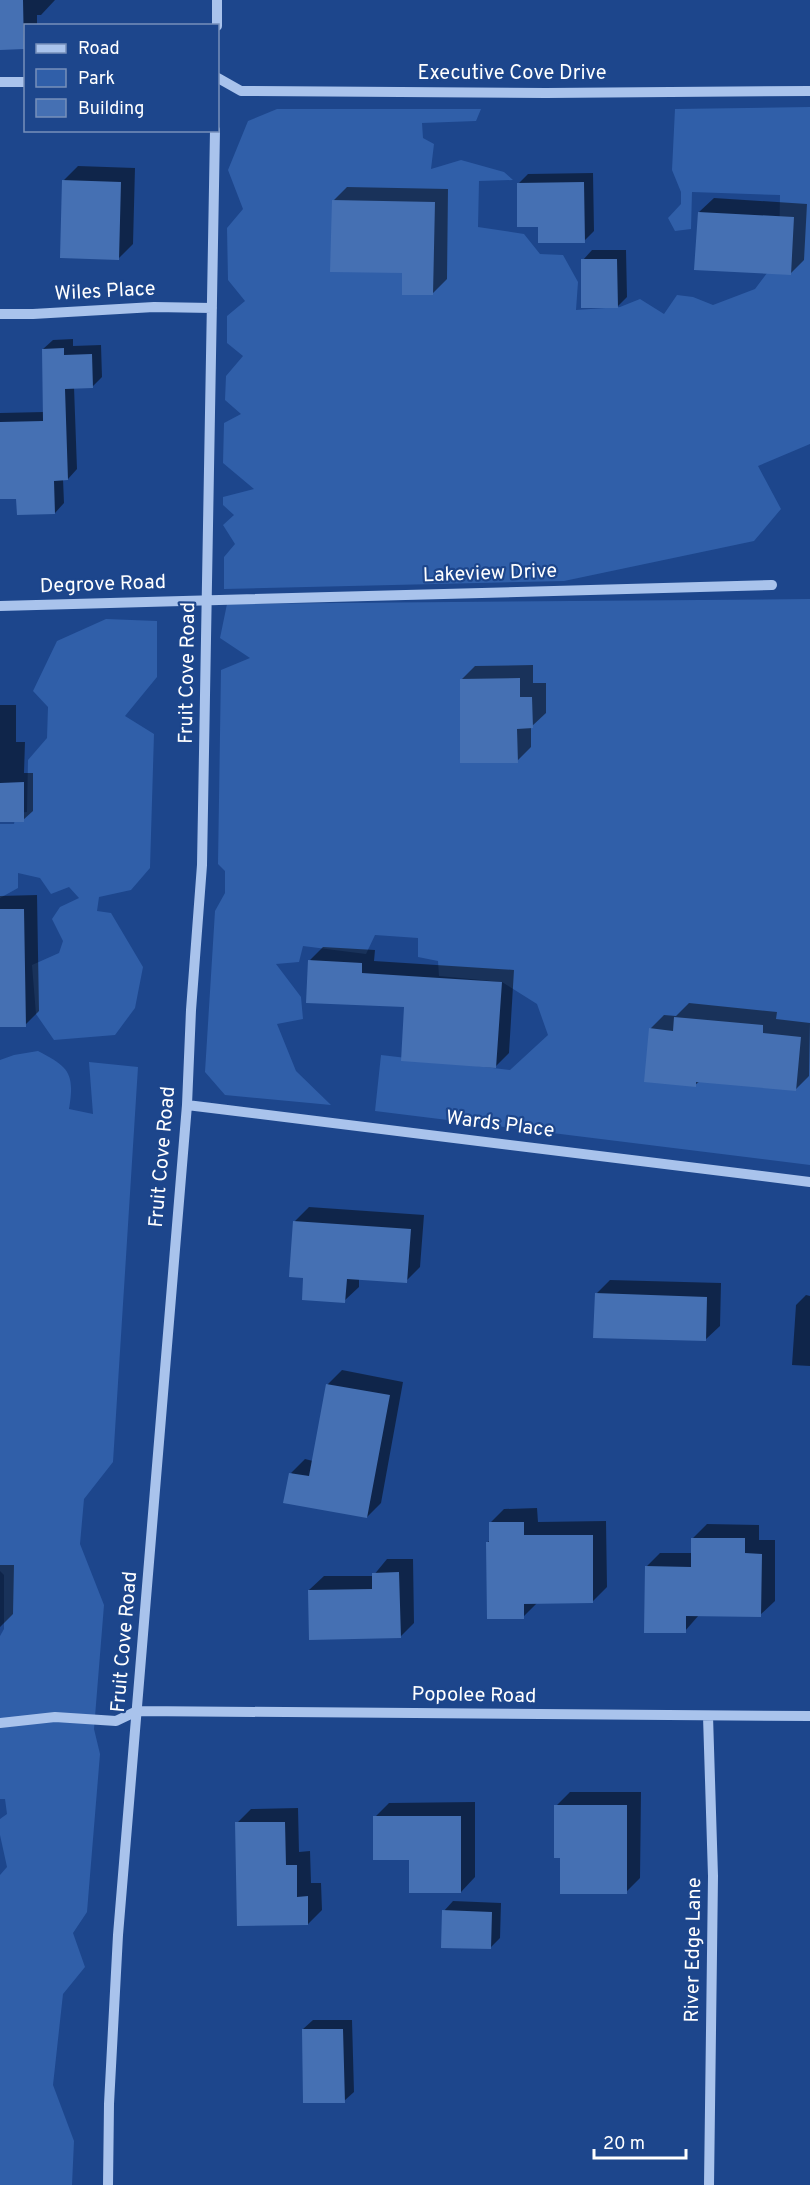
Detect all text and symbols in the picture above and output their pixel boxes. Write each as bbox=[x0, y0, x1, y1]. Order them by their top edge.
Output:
legend bbox=[24, 24, 219, 132]
text: Road bbox=[78, 38, 120, 61]
street label: Executive Cove Drive bbox=[418, 61, 606, 87]
text: Park bbox=[78, 68, 115, 91]
text: Building bbox=[78, 98, 144, 121]
street label: Wiles Place bbox=[54, 276, 156, 308]
street label: Lakeview Drive bbox=[422, 559, 558, 589]
street label: Degrove Road bbox=[39, 570, 167, 600]
street label: Fruit Cove Road bbox=[174, 602, 202, 744]
street label: Fruit Cove Road bbox=[144, 1085, 182, 1229]
street label: Wards Place bbox=[444, 1105, 556, 1145]
street label: Fruit Cove Road bbox=[106, 1570, 144, 1714]
street label: Popolee Road bbox=[411, 1682, 537, 1710]
street label: River Edge Lane bbox=[680, 1877, 708, 2023]
scale bar bbox=[594, 2122, 686, 2160]
text: 20 m bbox=[603, 2133, 645, 2156]

